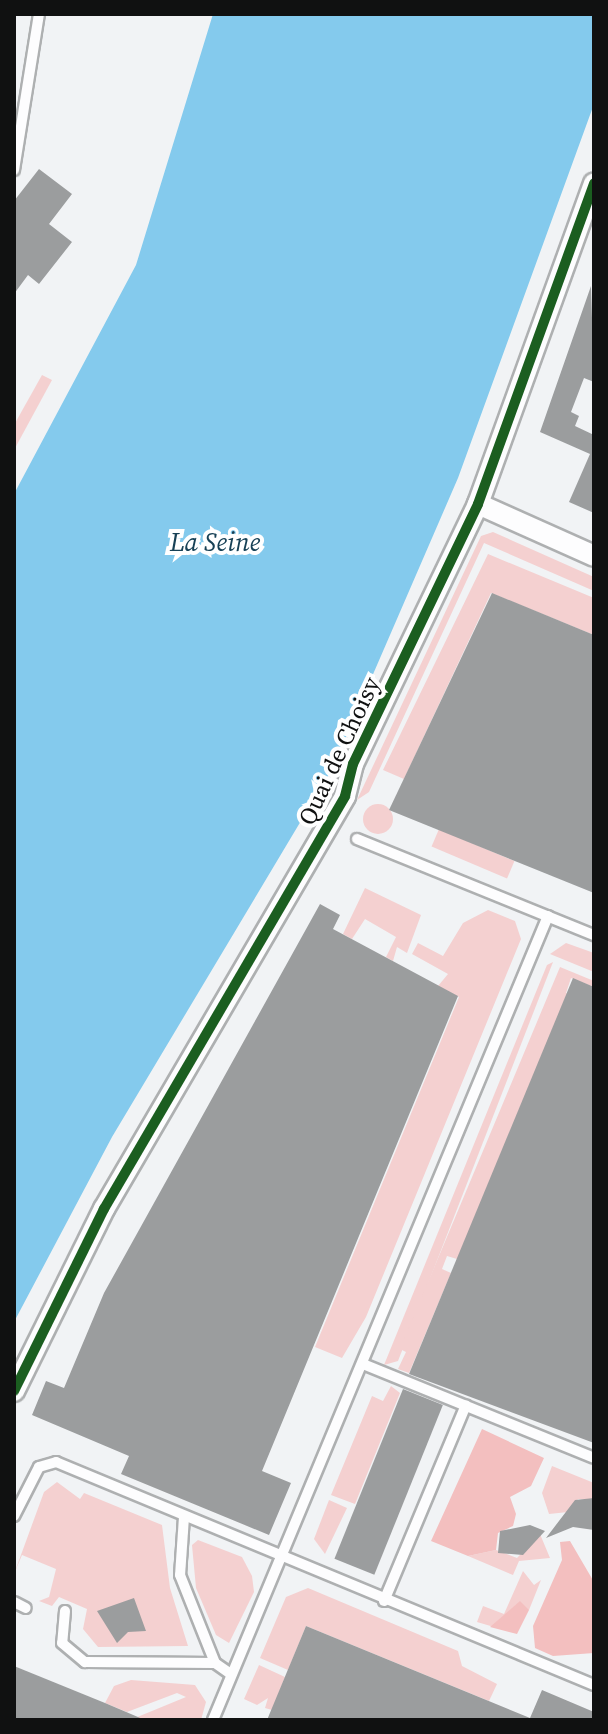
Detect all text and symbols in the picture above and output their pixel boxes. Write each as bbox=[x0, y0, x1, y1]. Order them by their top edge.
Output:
water label: La Seine bbox=[170, 527, 260, 559]
street label: Quai de Choisy bbox=[292, 672, 386, 830]

